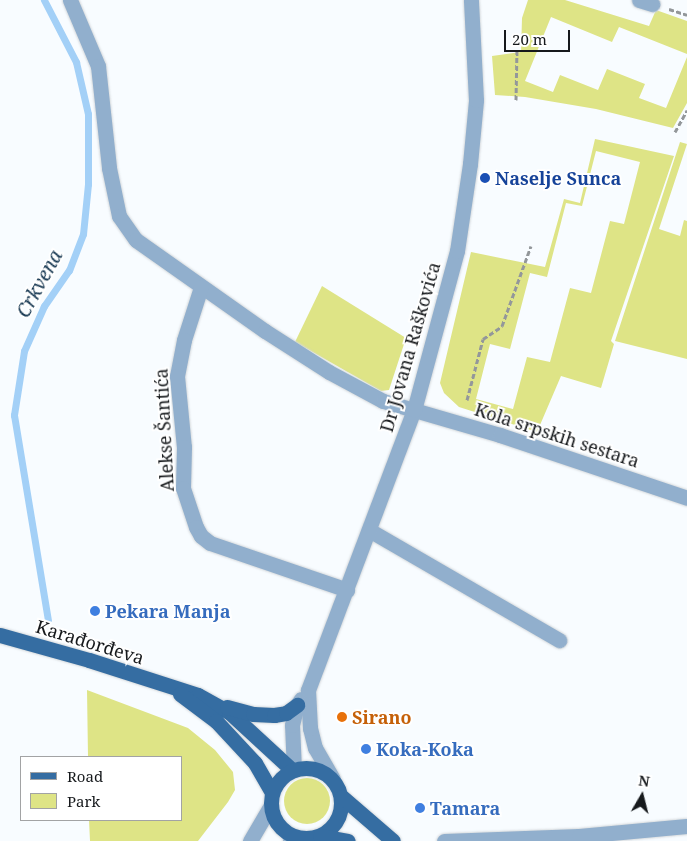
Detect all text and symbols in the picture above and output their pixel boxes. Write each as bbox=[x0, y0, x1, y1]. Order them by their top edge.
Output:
scale bar bbox=[507, 20, 573, 52]
text: 20 m bbox=[512, 29, 547, 49]
place label: Naselje Sunca bbox=[495, 167, 621, 189]
marker: Naselje Sunca bbox=[479, 172, 491, 184]
water label: Crkvena bbox=[12, 246, 68, 322]
street label: Dr Jovana Raškovića bbox=[375, 260, 445, 434]
street label: Alekse Šantića bbox=[150, 368, 178, 492]
street label: Kola srpskih sestara bbox=[472, 398, 642, 472]
place label: Pekara Manja bbox=[105, 600, 231, 622]
marker: Pekara Manja bbox=[89, 605, 101, 617]
street label: Karađorđeva bbox=[33, 615, 147, 669]
place label: Sirano bbox=[352, 706, 412, 728]
marker: Sirano bbox=[336, 711, 348, 723]
place label: Koka-Koka bbox=[376, 738, 474, 760]
marker: Koka-Koka bbox=[360, 743, 372, 755]
legend bbox=[20, 756, 182, 821]
text: Road bbox=[67, 766, 103, 786]
text: N bbox=[637, 770, 651, 791]
north arrow bbox=[617, 771, 667, 821]
text: Park bbox=[67, 791, 100, 811]
place label: Tamara bbox=[430, 797, 500, 819]
marker: Tamara bbox=[414, 802, 426, 814]

